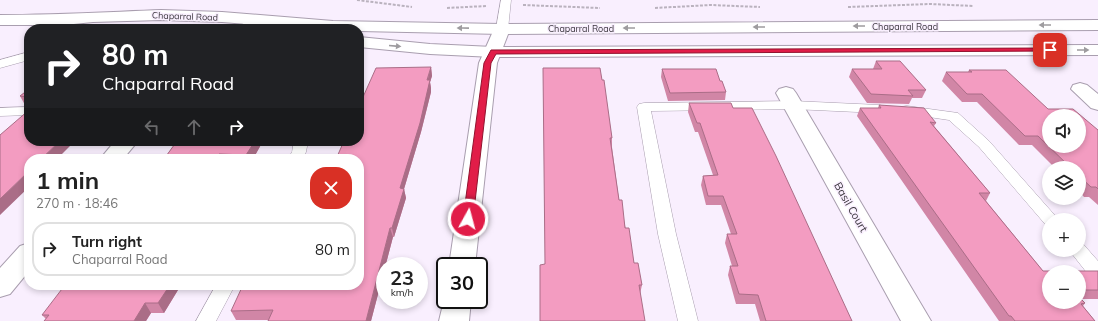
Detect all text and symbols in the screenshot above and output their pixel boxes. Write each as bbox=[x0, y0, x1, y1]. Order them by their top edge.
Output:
street label: Chaparral Road bbox=[152, 9, 218, 23]
street label: Chaparral Road bbox=[872, 21, 938, 32]
one-way arrow bbox=[1039, 22, 1051, 29]
street label: Chaparral Road bbox=[548, 23, 614, 34]
one-way arrow bbox=[853, 23, 865, 30]
one-way arrow bbox=[752, 24, 765, 30]
one-way arrow bbox=[456, 25, 469, 31]
one-way arrow bbox=[622, 25, 635, 31]
pin bbox=[1033, 33, 1067, 67]
text: 80 m bbox=[102, 37, 168, 72]
icon: arrive bbox=[1039, 39, 1061, 61]
icon: right bbox=[36, 40, 88, 92]
one-way arrow bbox=[389, 42, 401, 49]
one-way arrow bbox=[1077, 47, 1090, 53]
text: Chaparral Road bbox=[102, 72, 234, 95]
map controls bbox=[1042, 109, 1086, 309]
button: sound bbox=[1042, 109, 1086, 153]
icon: left bbox=[141, 116, 163, 138]
icon: ahead bbox=[183, 116, 205, 138]
icon: right bbox=[225, 116, 247, 138]
button: layers bbox=[1042, 161, 1086, 205]
text: 1 min bbox=[36, 165, 99, 195]
button: close bbox=[310, 167, 352, 209]
street label: Basil Court bbox=[831, 179, 871, 235]
text: 270 m · 18:46 bbox=[36, 195, 118, 211]
position arrow bbox=[447, 198, 489, 240]
button: + bbox=[1042, 213, 1086, 257]
text: Turn right bbox=[72, 232, 142, 251]
icon: right bbox=[38, 238, 60, 260]
text: 80 m bbox=[315, 240, 350, 259]
text: Chaparral Road bbox=[72, 251, 167, 267]
speed limit sign: 30 bbox=[436, 257, 488, 309]
text: 23 bbox=[390, 265, 414, 290]
button: − bbox=[1042, 265, 1086, 309]
text: km/h bbox=[391, 286, 413, 299]

